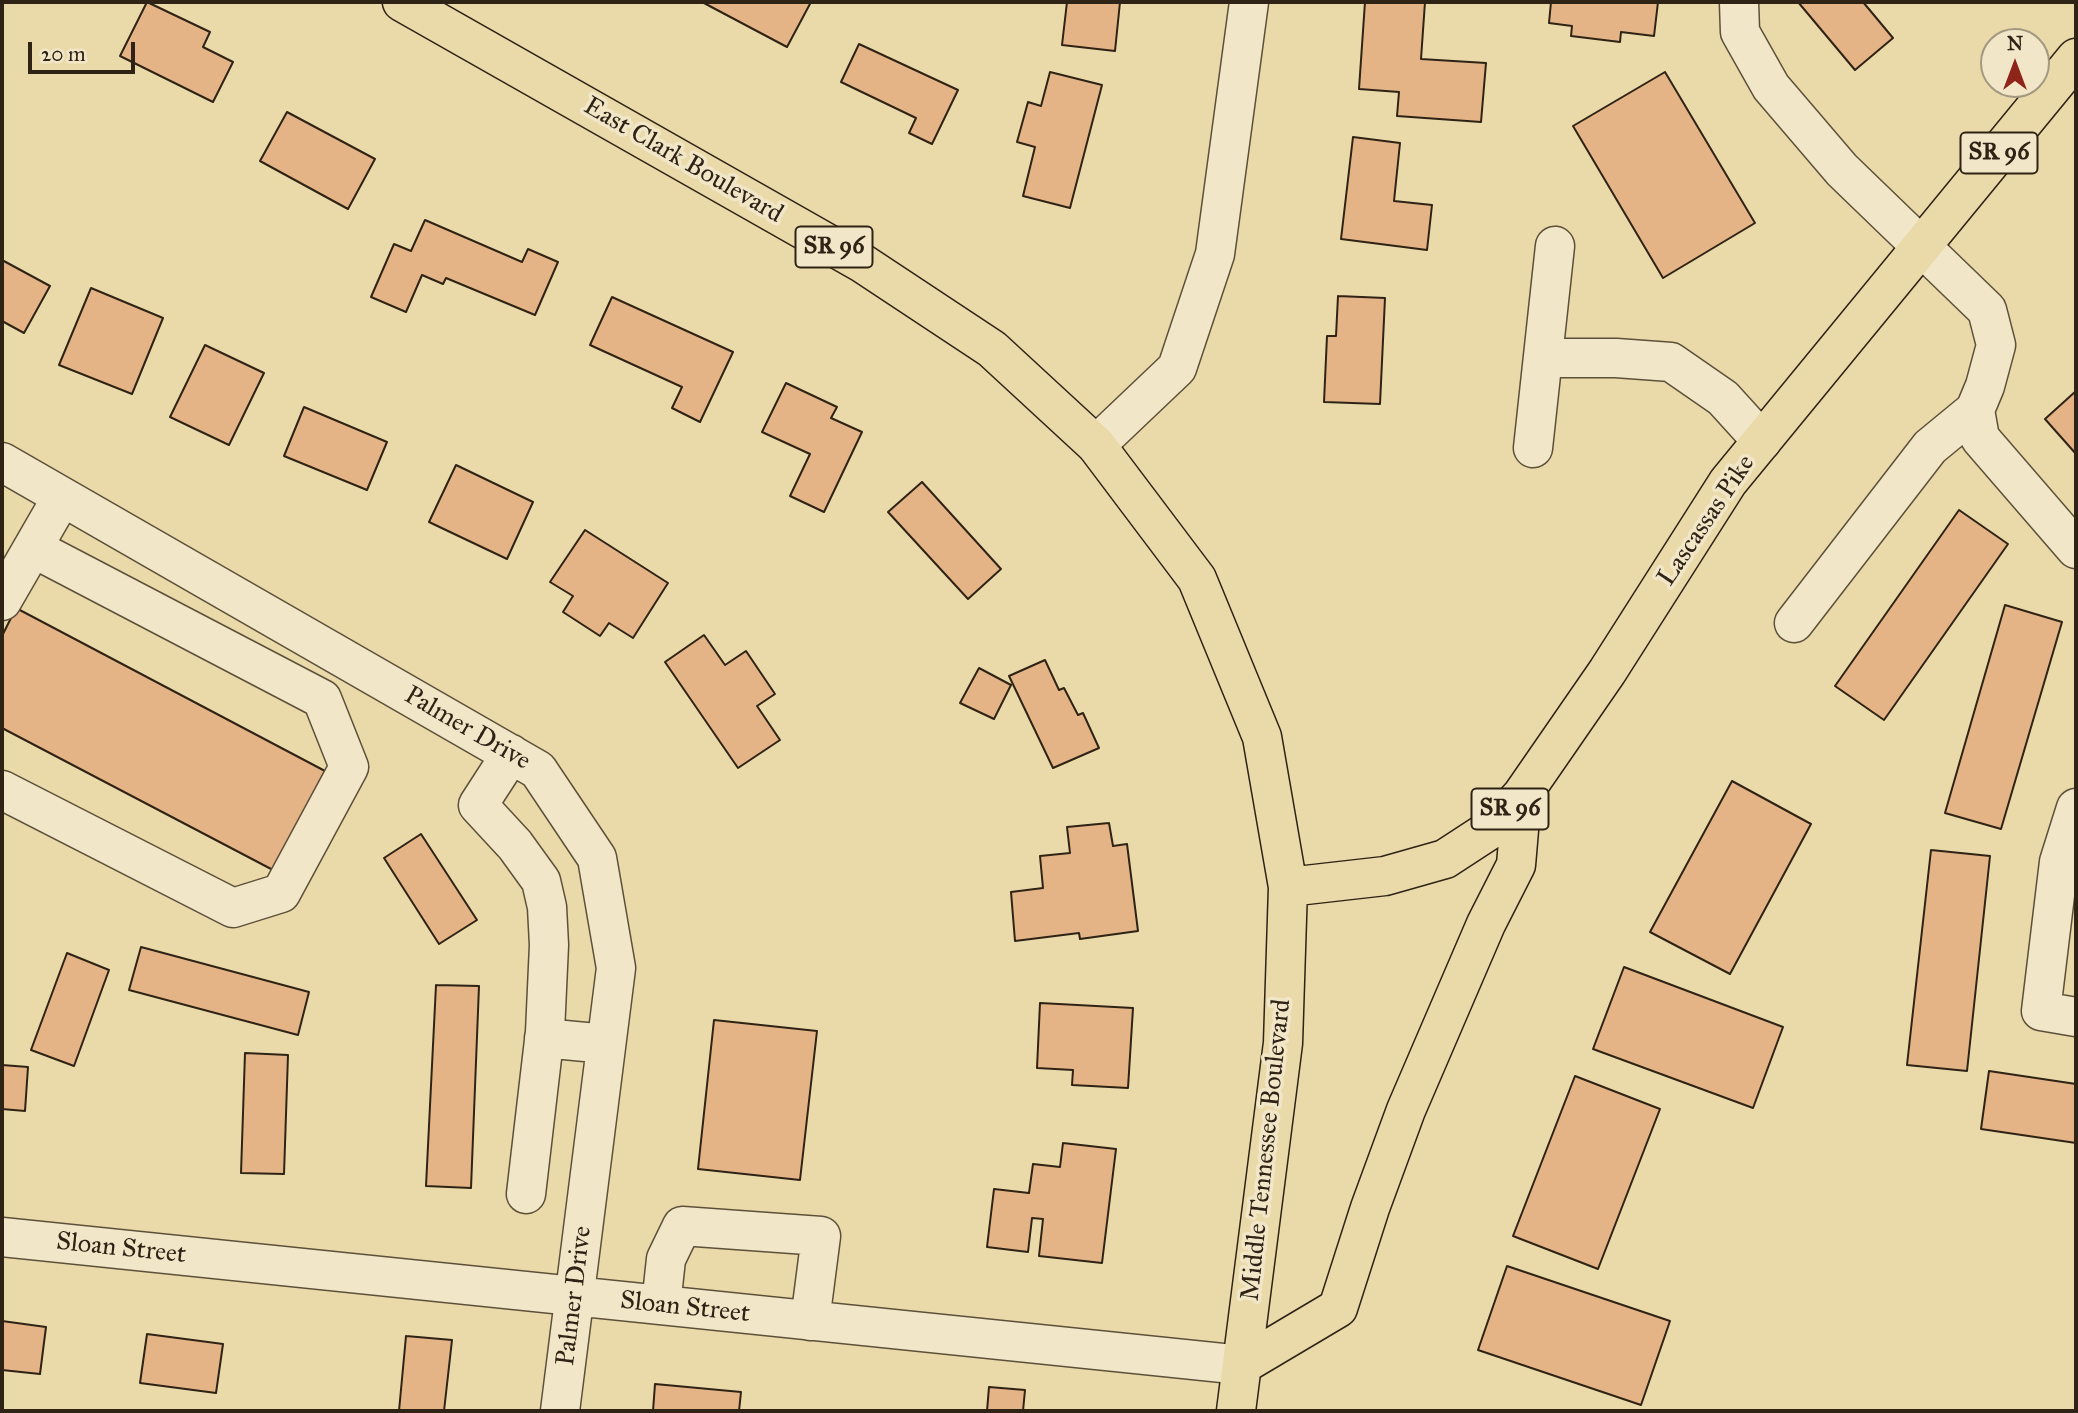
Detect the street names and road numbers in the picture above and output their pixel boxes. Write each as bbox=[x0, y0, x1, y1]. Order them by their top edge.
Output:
street label: East Clark Boulevard bbox=[578, 91, 788, 231]
road number: SR 96 bbox=[1960, 132, 2038, 174]
road number: SR 96 bbox=[796, 226, 872, 268]
street label: Lascassas Pike bbox=[1652, 450, 1762, 592]
street label: Palmer Drive bbox=[398, 680, 536, 778]
road number: SR 96 bbox=[1472, 788, 1548, 830]
street label: Middle Tennessee Boulevard bbox=[1236, 998, 1298, 1302]
street label: Palmer Drive bbox=[551, 1224, 599, 1368]
street label: Sloan Street bbox=[55, 1227, 187, 1271]
street label: Sloan Street bbox=[619, 1286, 751, 1330]

